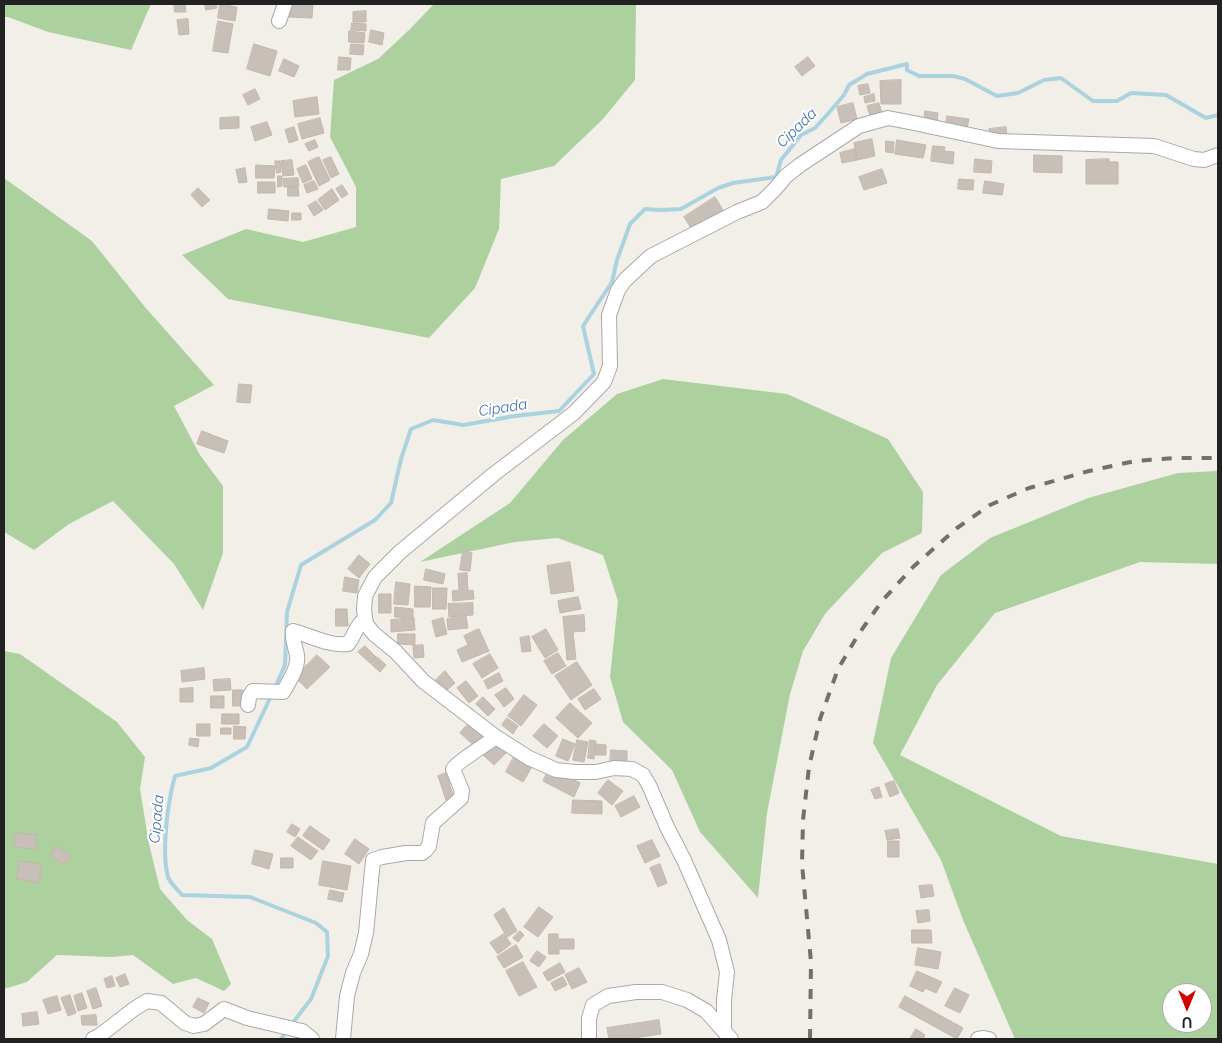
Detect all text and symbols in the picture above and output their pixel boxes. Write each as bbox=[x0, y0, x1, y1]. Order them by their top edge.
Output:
water label: Cipada bbox=[773, 105, 821, 151]
water label: Cipada bbox=[477, 395, 529, 421]
water label: Cipada bbox=[146, 794, 168, 844]
north arrow bbox=[1162, 983, 1212, 1033]
text: U bbox=[1182, 1014, 1192, 1030]

